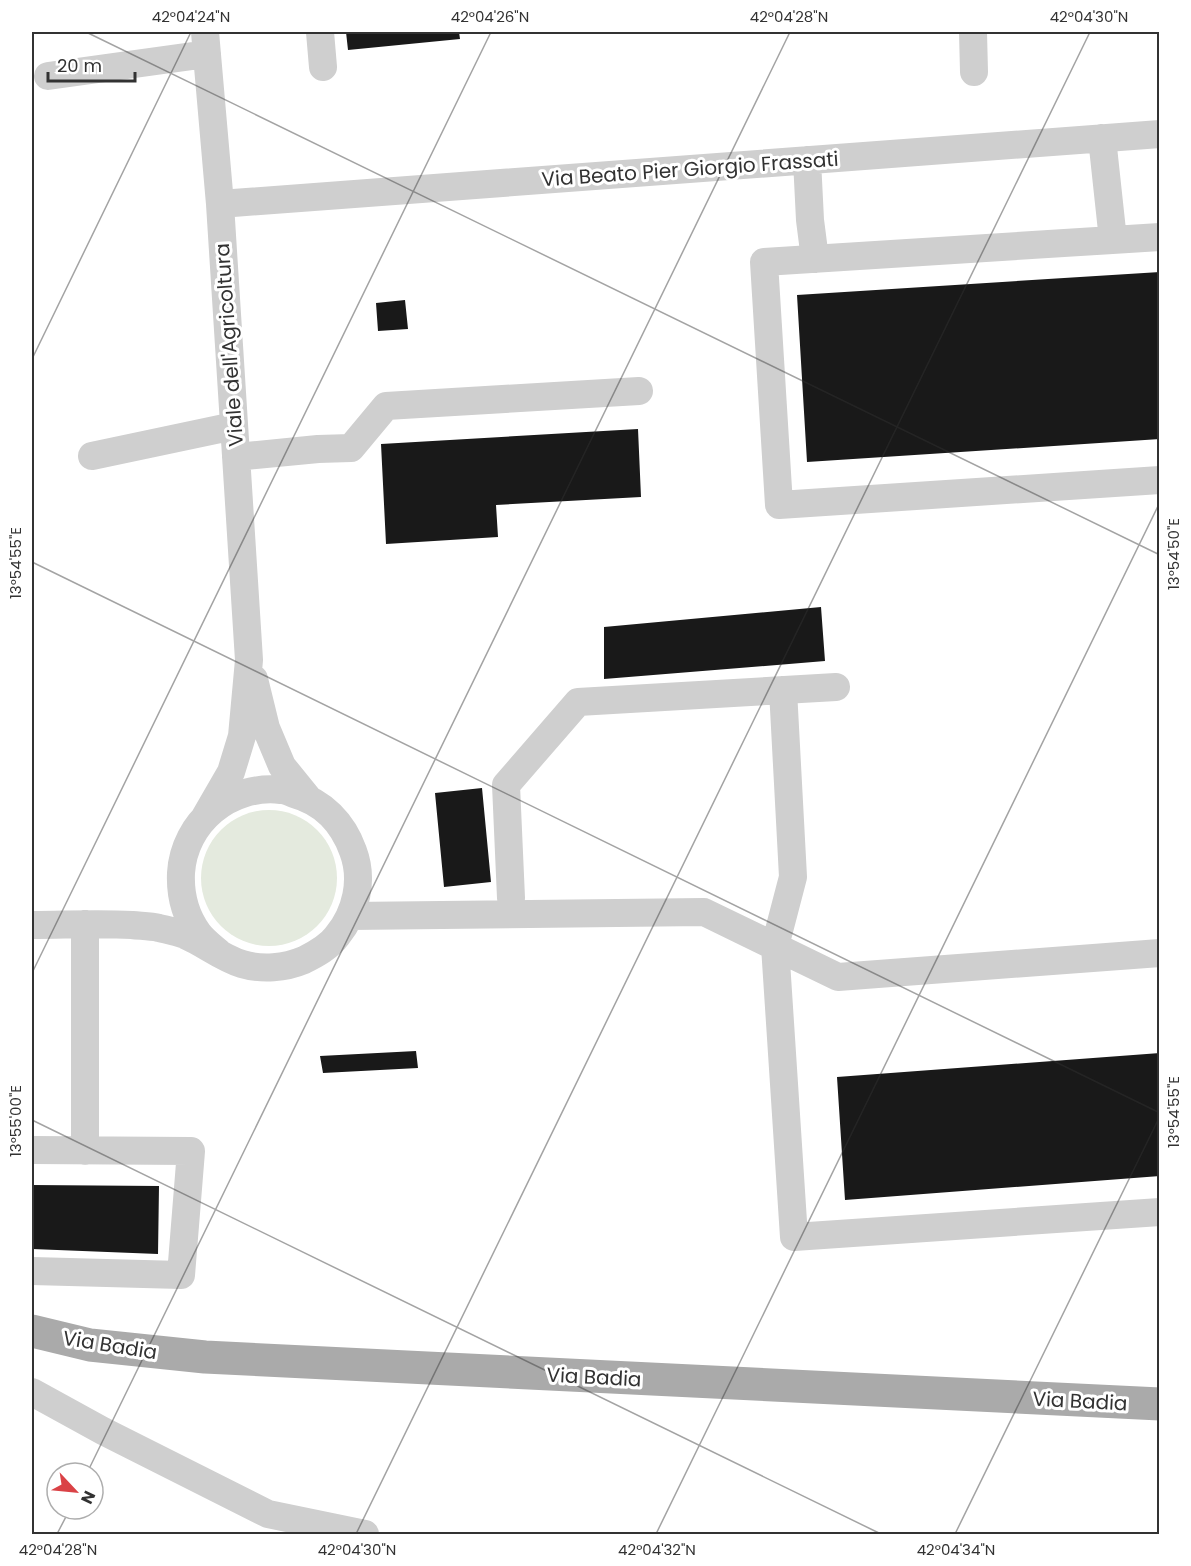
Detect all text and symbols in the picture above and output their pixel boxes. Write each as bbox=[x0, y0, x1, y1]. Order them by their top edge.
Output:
text: 42°04'24"N bbox=[152, 6, 230, 27]
text: 42°04'26"N bbox=[451, 6, 529, 27]
text: 42°04'28"N bbox=[750, 6, 828, 27]
text: 42°04'30"N bbox=[1050, 6, 1128, 27]
scale bar bbox=[48, 45, 135, 83]
text: 20 m bbox=[57, 53, 102, 78]
street label: Via Beato Pier Giorgio Frassati bbox=[541, 145, 839, 193]
street label: Viale dell'Agricoltura bbox=[208, 242, 250, 448]
text: 13°54'50"E bbox=[1163, 518, 1184, 590]
text: 13°54'55"E bbox=[5, 527, 26, 599]
text: 13°54'55"E bbox=[1163, 1076, 1184, 1148]
text: 13°55'00"E bbox=[5, 1085, 26, 1157]
street label: Via Badia bbox=[61, 1324, 159, 1366]
street label: Via Badia bbox=[546, 1361, 642, 1393]
street label: Via Badia bbox=[1032, 1385, 1128, 1417]
north arrow bbox=[45, 1461, 105, 1521]
text: N bbox=[75, 1487, 101, 1508]
text: 42°04'28"N bbox=[19, 1539, 97, 1560]
text: 42°04'30"N bbox=[318, 1539, 396, 1560]
text: 42°04'32"N bbox=[618, 1539, 696, 1560]
text: 42°04'34"N bbox=[917, 1539, 995, 1560]

